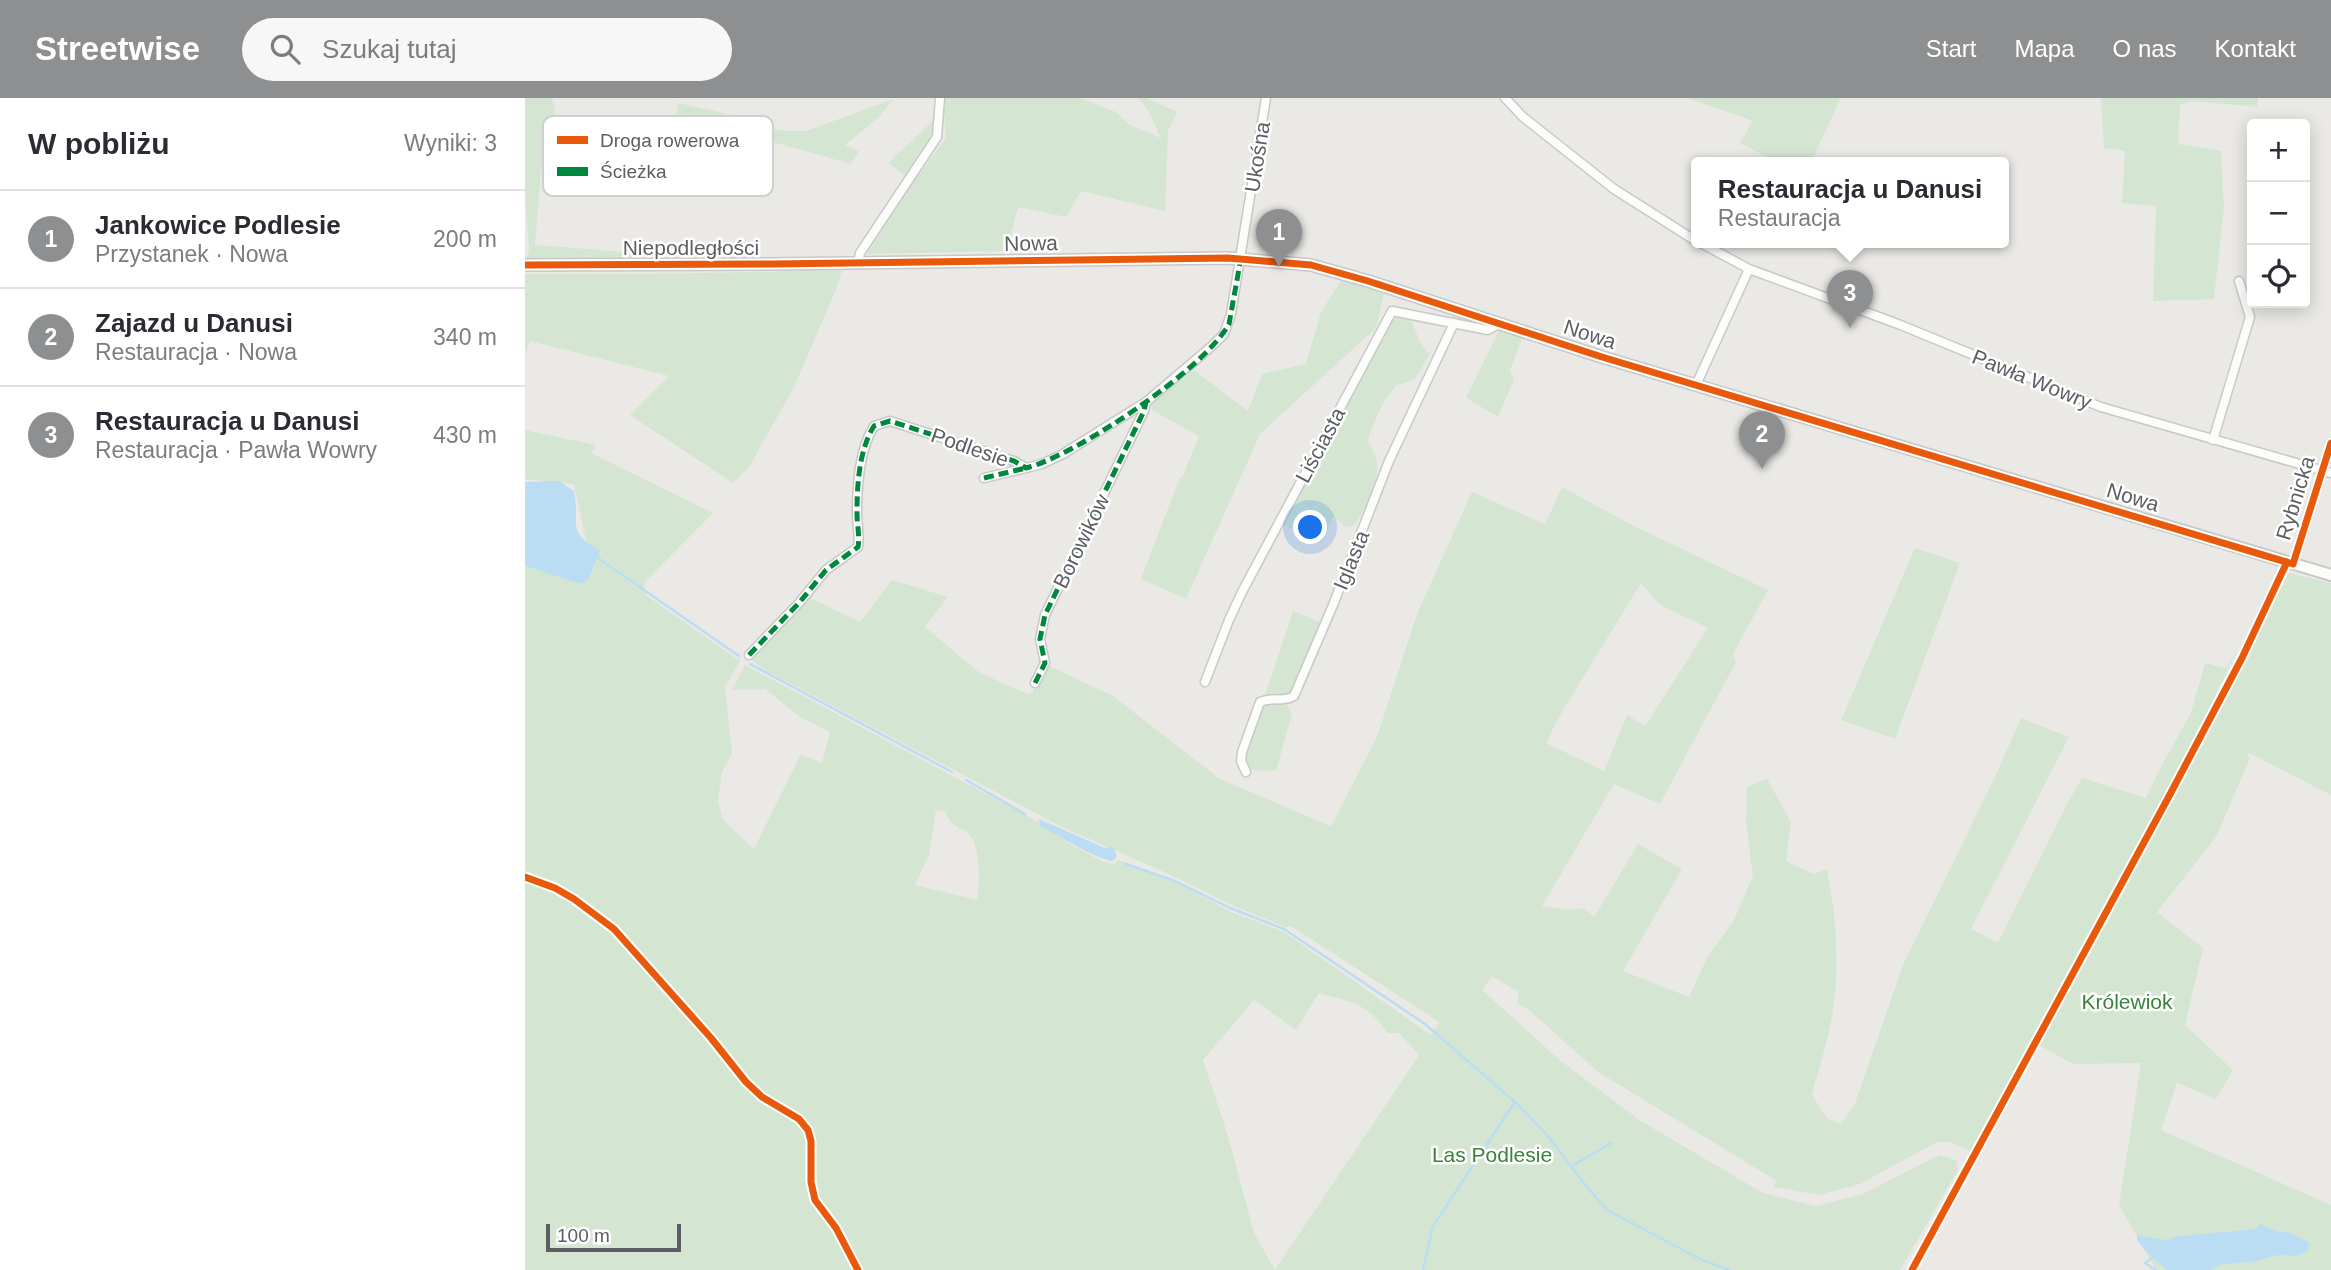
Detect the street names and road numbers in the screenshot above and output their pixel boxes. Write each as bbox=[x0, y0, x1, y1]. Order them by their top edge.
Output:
street label: Ukośna bbox=[1240, 120, 1274, 194]
street label: Nowa bbox=[1004, 231, 1058, 255]
street label: Niepodległości bbox=[623, 236, 759, 259]
street label: Nowa bbox=[1561, 315, 1619, 353]
street label: Pawła Wowry bbox=[1969, 345, 2096, 414]
street label: Liściasta bbox=[1291, 403, 1349, 486]
street label: Podlesie bbox=[928, 423, 1012, 471]
street label: Rybnicka bbox=[2271, 453, 2319, 543]
street label: Nowa bbox=[2104, 478, 2162, 516]
street label: Borowików bbox=[1048, 490, 1114, 592]
street label: Iglasta bbox=[1329, 527, 1373, 593]

